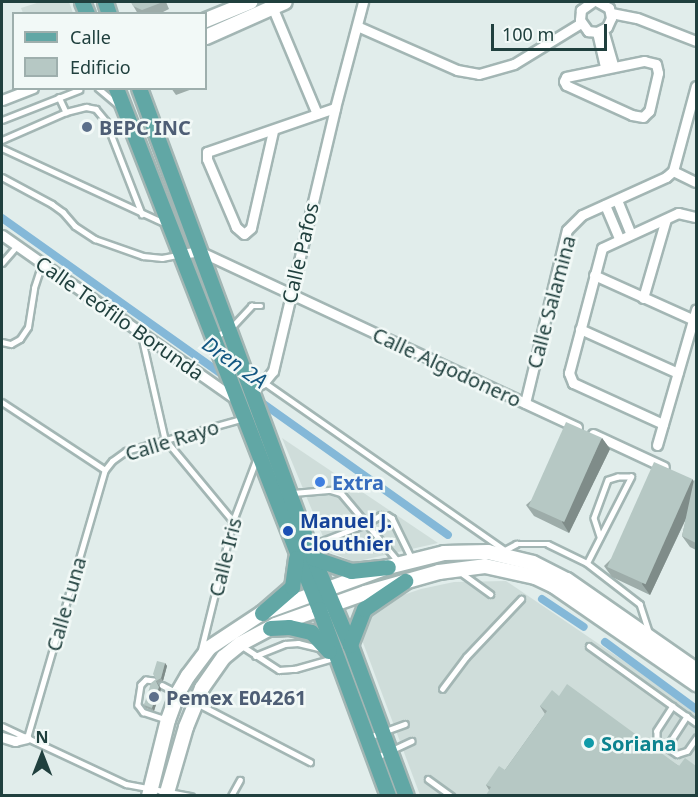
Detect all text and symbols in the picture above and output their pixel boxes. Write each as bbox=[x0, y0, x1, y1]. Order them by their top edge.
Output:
legend bbox=[12, 12, 207, 90]
scale bar bbox=[494, 12, 610, 50]
text: 100 m bbox=[502, 22, 554, 46]
text: Calle bbox=[70, 25, 111, 49]
text: Edificio bbox=[70, 55, 131, 79]
place label: BEPC INC bbox=[99, 115, 191, 139]
marker: BEPC INC bbox=[80, 120, 94, 134]
street label: Calle Pafos bbox=[277, 200, 323, 306]
street label: Calle Salamina bbox=[522, 233, 580, 371]
street label: Calle Teófilo Borunda bbox=[31, 251, 209, 385]
street label: Calle Algodonero bbox=[369, 322, 525, 412]
water label: Dren 2A bbox=[198, 331, 272, 393]
street label: Calle Rayo bbox=[122, 414, 222, 466]
place label: Extra bbox=[332, 470, 384, 494]
marker: Extra bbox=[313, 475, 327, 489]
place label: Manuel J. Clouthier bbox=[300, 508, 393, 555]
street label: Calle Iris bbox=[204, 515, 246, 599]
marker: Manuel J. Clouthier bbox=[281, 524, 295, 538]
street label: Calle Luna bbox=[41, 554, 91, 654]
place label: Pemex E04261 bbox=[166, 685, 307, 709]
marker: Pemex E04261 bbox=[147, 690, 161, 704]
north arrow bbox=[12, 725, 72, 785]
text: N bbox=[35, 726, 49, 748]
place label: Soriana bbox=[601, 731, 676, 755]
marker: Soriana bbox=[582, 736, 596, 750]

